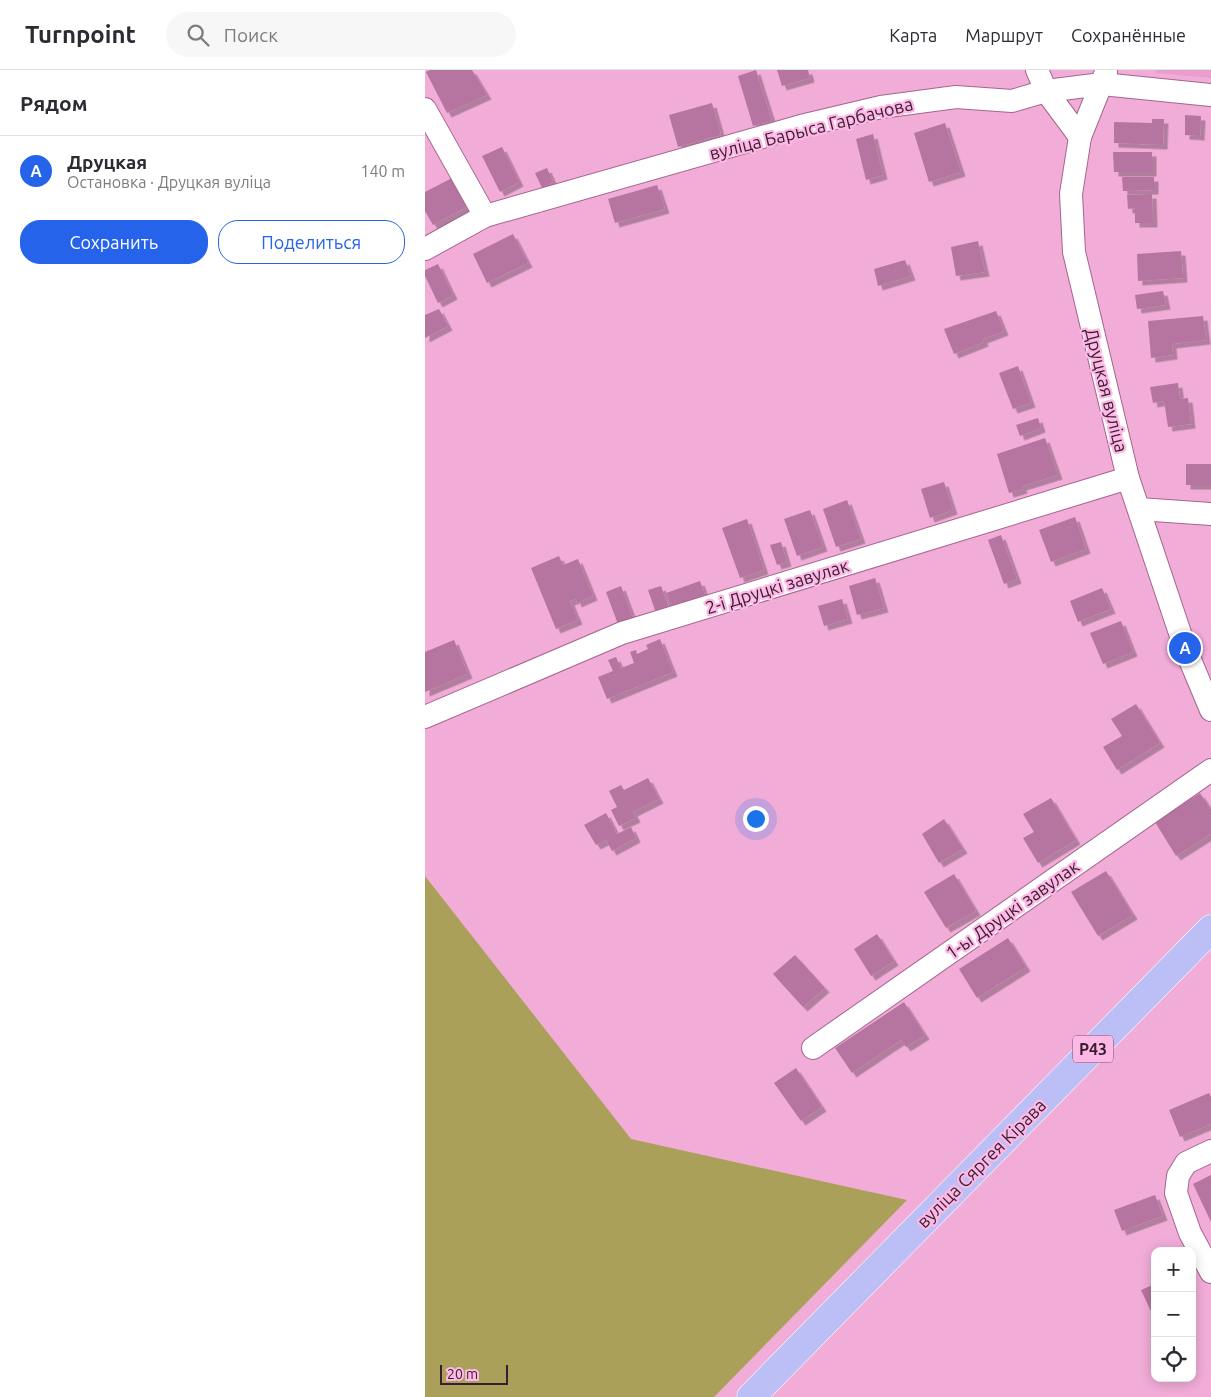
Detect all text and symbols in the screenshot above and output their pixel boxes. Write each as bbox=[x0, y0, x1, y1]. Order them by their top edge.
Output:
search box bbox=[166, 12, 516, 57]
text: Turnpoint bbox=[25, 21, 136, 48]
icon: search bbox=[184, 21, 212, 49]
text: Поиск bbox=[224, 24, 278, 46]
text: Карта bbox=[889, 25, 937, 45]
text: Маршрут bbox=[965, 25, 1043, 45]
text: Сохранённые bbox=[1071, 25, 1186, 45]
text: Рядом bbox=[20, 91, 88, 115]
street label: вуліца Барыса Гарбачова bbox=[707, 93, 915, 163]
text: Друцкая bbox=[67, 151, 147, 173]
text: A bbox=[30, 162, 42, 180]
text: 140 m bbox=[360, 162, 405, 180]
text: Остановка · Друцкая вуліца bbox=[67, 173, 271, 191]
button: Сохранить bbox=[20, 220, 208, 264]
button: Поделиться bbox=[218, 220, 405, 264]
street label: Друцкая вуліца bbox=[1082, 326, 1132, 454]
street label: 2-і Друцкі завулак bbox=[703, 555, 851, 617]
pin: A bbox=[1169, 629, 1201, 667]
your location bbox=[743, 806, 769, 832]
street label: 1-ы Друцкі завулак bbox=[942, 855, 1082, 963]
road number: Р43 bbox=[1073, 1036, 1113, 1062]
street label: вуліца Сяргея Кірава bbox=[913, 1095, 1049, 1231]
map controls bbox=[1151, 1247, 1196, 1382]
button: + bbox=[1151, 1247, 1196, 1292]
button: − bbox=[1151, 1292, 1196, 1337]
button: locate bbox=[1151, 1337, 1196, 1382]
scale bar bbox=[440, 1362, 507, 1385]
text: 20 m bbox=[447, 1366, 478, 1382]

